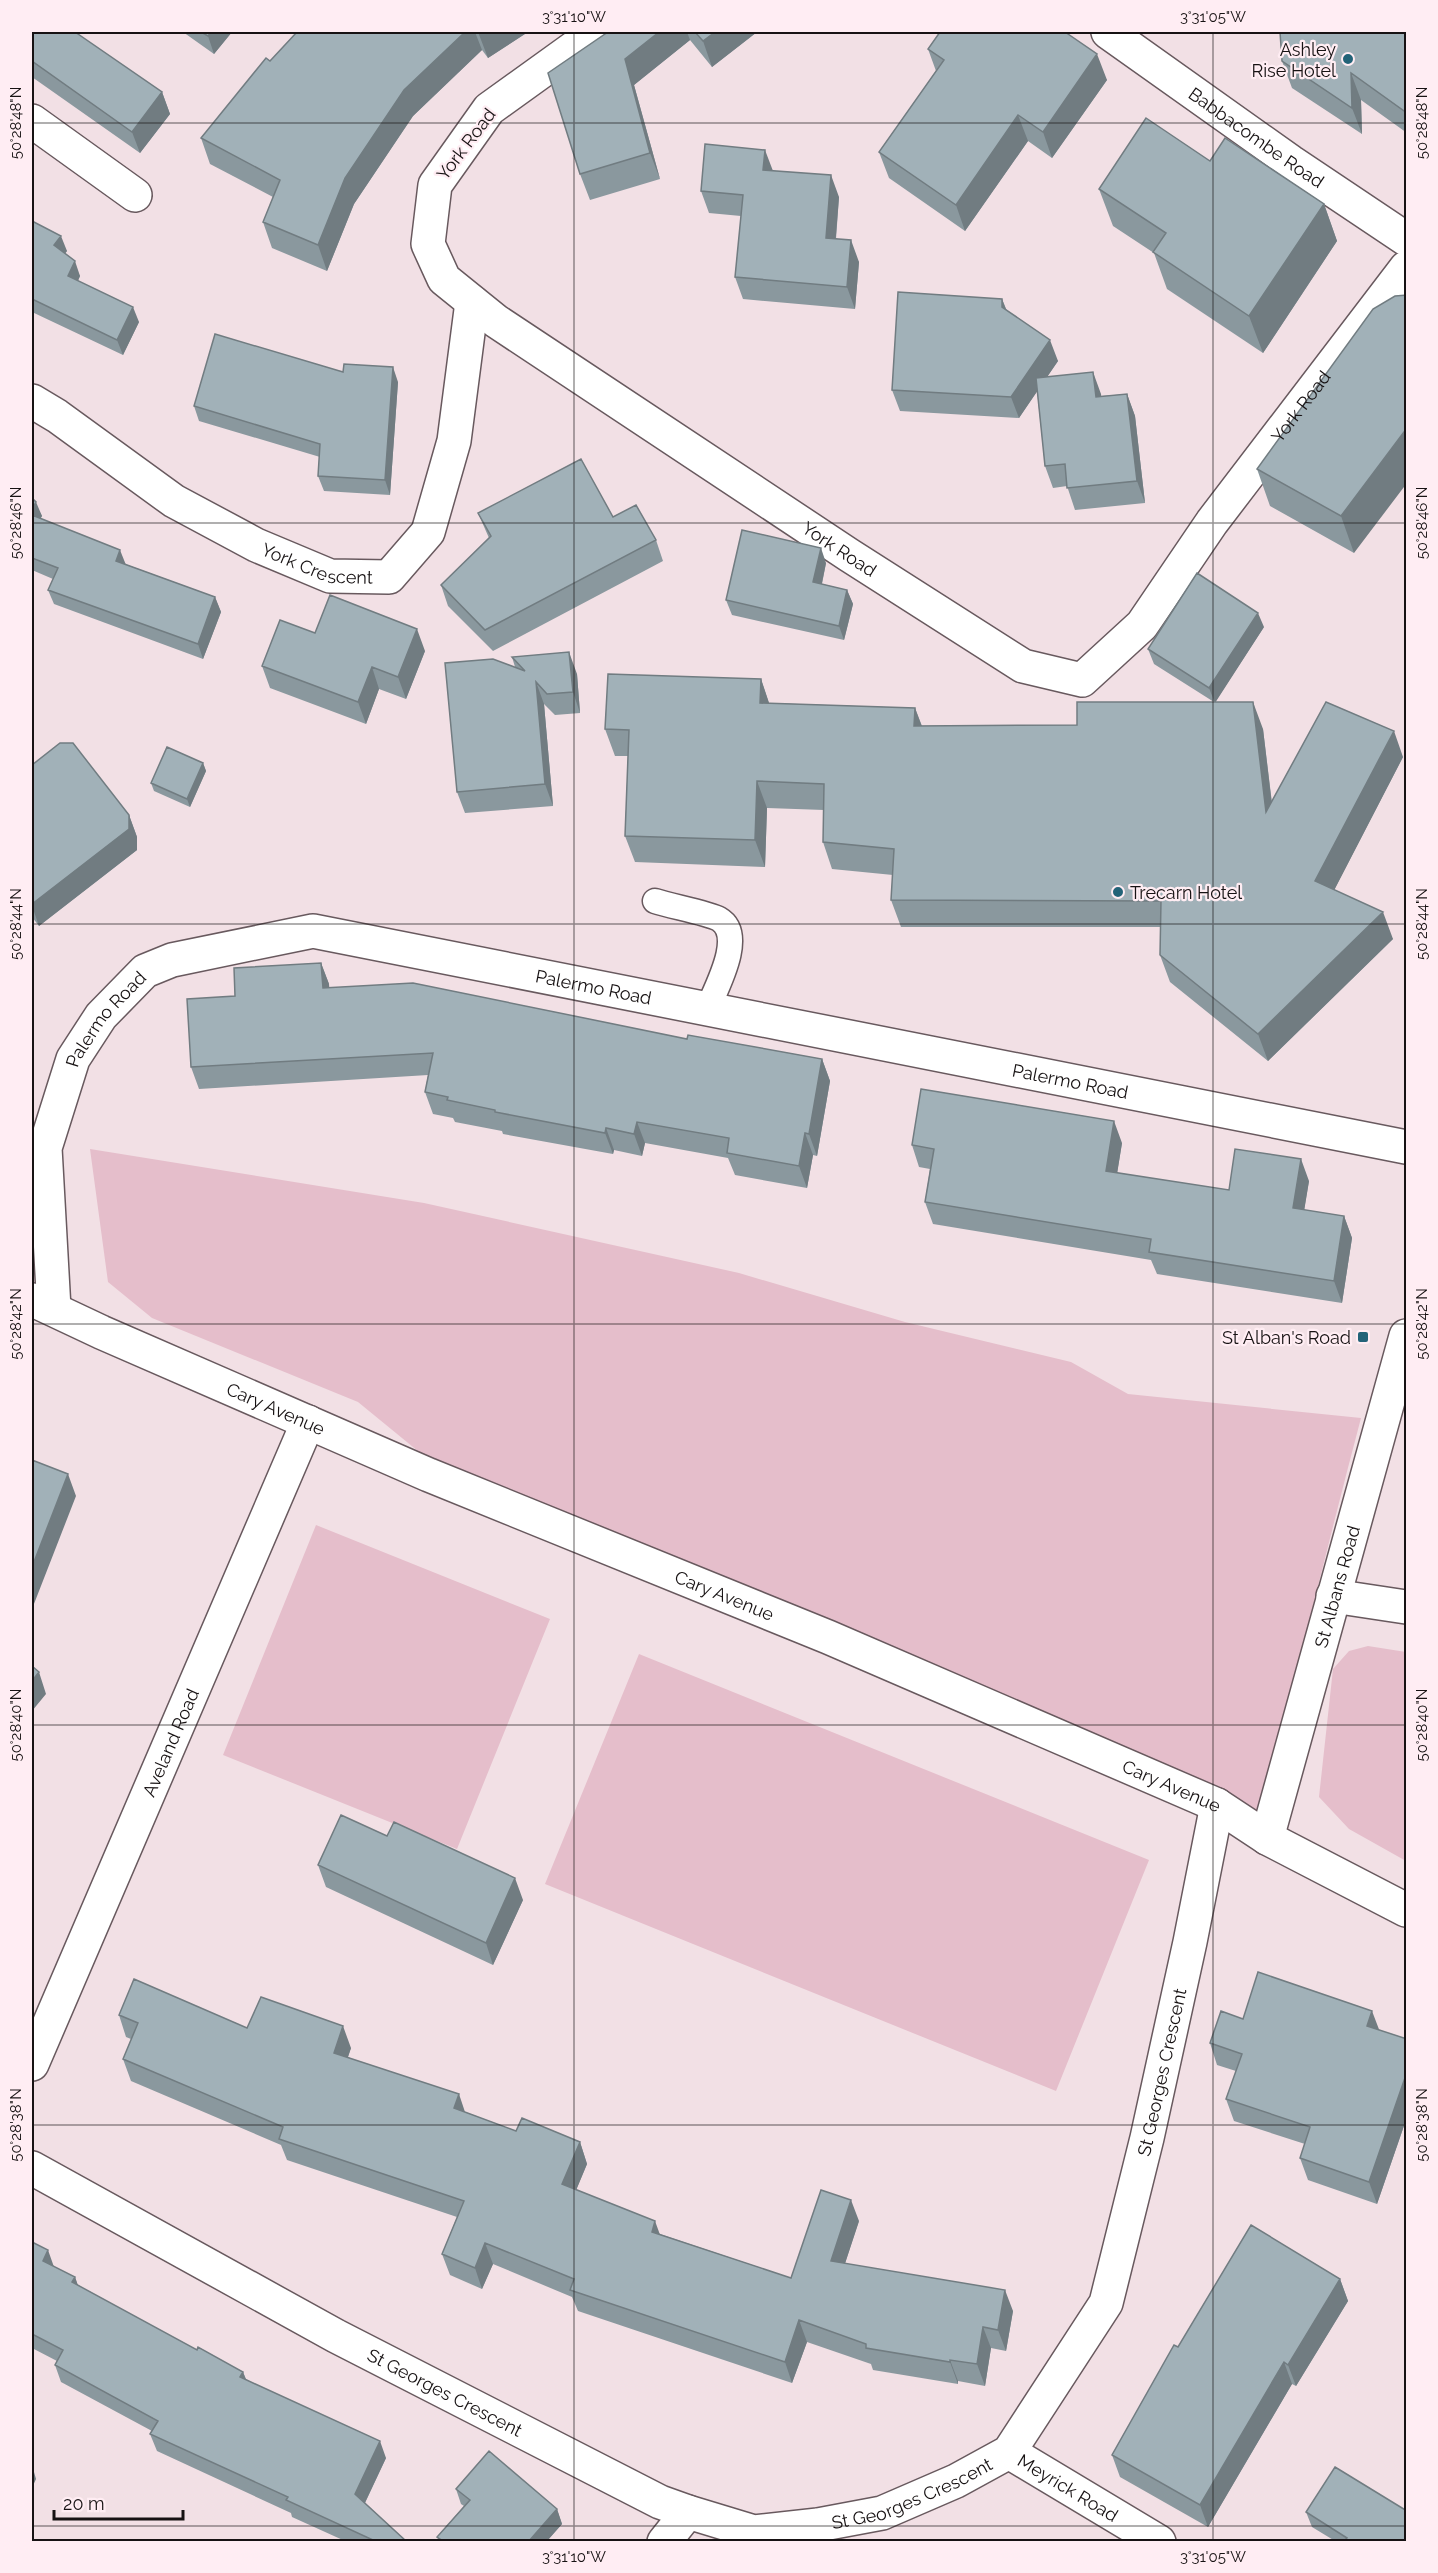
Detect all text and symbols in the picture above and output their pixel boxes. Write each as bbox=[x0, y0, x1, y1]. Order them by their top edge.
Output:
text: 3°31'10"W bbox=[542, 8, 606, 26]
text: 3°31'05"W bbox=[1180, 8, 1246, 26]
place label: Ashley Rise Hotel bbox=[1252, 39, 1336, 81]
marker: Ashley Rise Hotel bbox=[1341, 52, 1355, 66]
street label: Babbacombe Road bbox=[1185, 82, 1328, 192]
text: 50°28'48"N bbox=[7, 87, 25, 159]
text: 50°28'48"N bbox=[1413, 87, 1431, 159]
street label: York Road bbox=[432, 104, 500, 184]
street label: York Road bbox=[1266, 366, 1334, 446]
text: 50°28'46"N bbox=[7, 487, 25, 559]
text: 50°28'46"N bbox=[1413, 487, 1431, 559]
street label: York Road bbox=[799, 517, 881, 580]
street label: York Crescent bbox=[259, 538, 373, 587]
place label: Trecarn Hotel bbox=[1130, 882, 1242, 903]
marker: Trecarn Hotel bbox=[1111, 885, 1125, 899]
text: 50°28'44"N bbox=[7, 888, 25, 960]
text: 50°28'44"N bbox=[1413, 888, 1431, 960]
street label: Palermo Road bbox=[534, 965, 653, 1008]
street label: Palermo Road bbox=[61, 966, 150, 1069]
street label: Palermo Road bbox=[1011, 1059, 1130, 1102]
text: 50°28'42"N bbox=[7, 1288, 25, 1360]
text: 50°28'42"N bbox=[1413, 1288, 1431, 1360]
place label: St Alban's Road bbox=[1222, 1327, 1351, 1348]
marker: St Alban's Road bbox=[1356, 1330, 1370, 1344]
street label: Cary Avenue bbox=[224, 1378, 329, 1439]
street label: St Albans Road bbox=[1310, 1523, 1364, 1650]
street label: Cary Avenue bbox=[672, 1566, 778, 1625]
street label: Aveland Road bbox=[138, 1685, 203, 1800]
text: 50°28'40"N bbox=[7, 1689, 25, 1761]
text: 50°28'40"N bbox=[1413, 1689, 1431, 1761]
street label: Cary Avenue bbox=[1119, 1755, 1224, 1816]
street label: St Georges Crescent bbox=[1132, 1986, 1190, 2158]
text: 50°28'38"N bbox=[7, 2088, 25, 2162]
text: 50°28'38"N bbox=[1413, 2088, 1431, 2162]
street label: St Georges Crescent bbox=[364, 2344, 526, 2440]
street label: Meyrick Road bbox=[1014, 2449, 1122, 2526]
street label: St Georges Crescent bbox=[830, 2453, 996, 2533]
scale bar bbox=[54, 2483, 183, 2521]
text: 20 m bbox=[63, 2493, 105, 2514]
text: 3°31'10"W bbox=[542, 2548, 606, 2566]
text: 3°31'05"W bbox=[1180, 2548, 1246, 2566]

